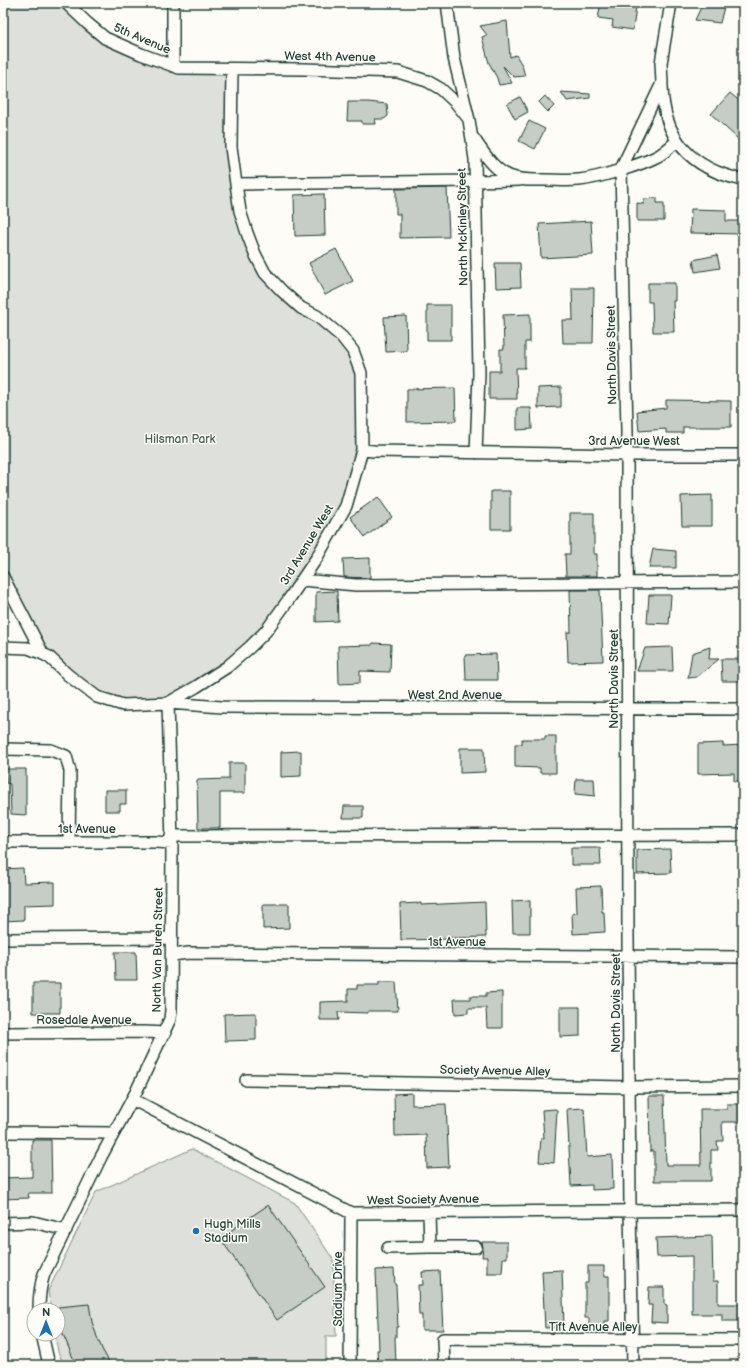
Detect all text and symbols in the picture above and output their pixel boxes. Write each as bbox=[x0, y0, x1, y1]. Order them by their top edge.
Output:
street label: 5th Avenue bbox=[111, 20, 173, 58]
street label: West 4th Avenue bbox=[284, 49, 376, 65]
street label: North McKinley Street bbox=[454, 168, 472, 286]
street label: North Davis Street bbox=[604, 305, 620, 405]
park label: Hilsman Park bbox=[145, 432, 216, 447]
street label: 3rd Avenue West bbox=[588, 434, 680, 449]
street label: 3rd Avenue West bbox=[277, 502, 337, 588]
street label: North Davis Street bbox=[607, 629, 622, 729]
street label: West 2nd Avenue bbox=[408, 688, 502, 703]
street label: 1st Avenue bbox=[58, 822, 116, 837]
street label: North Van Buren Street bbox=[149, 887, 167, 1013]
street label: 1st Avenue bbox=[428, 935, 486, 950]
street label: North Davis Street bbox=[609, 953, 624, 1053]
street label: Rosedale Avenue bbox=[36, 1013, 132, 1028]
street label: Society Avenue Alley bbox=[440, 1063, 551, 1079]
street label: West Society Avenue bbox=[367, 1192, 479, 1208]
place label: Hugh Mills Stadium bbox=[204, 1217, 261, 1246]
marker: Hugh Mills Stadium bbox=[191, 1226, 201, 1236]
street label: Stadium Drive bbox=[331, 1251, 346, 1327]
north arrow bbox=[26, 1302, 66, 1342]
text: N bbox=[42, 1306, 50, 1319]
street label: Tift Avenue Alley bbox=[549, 1320, 638, 1335]

